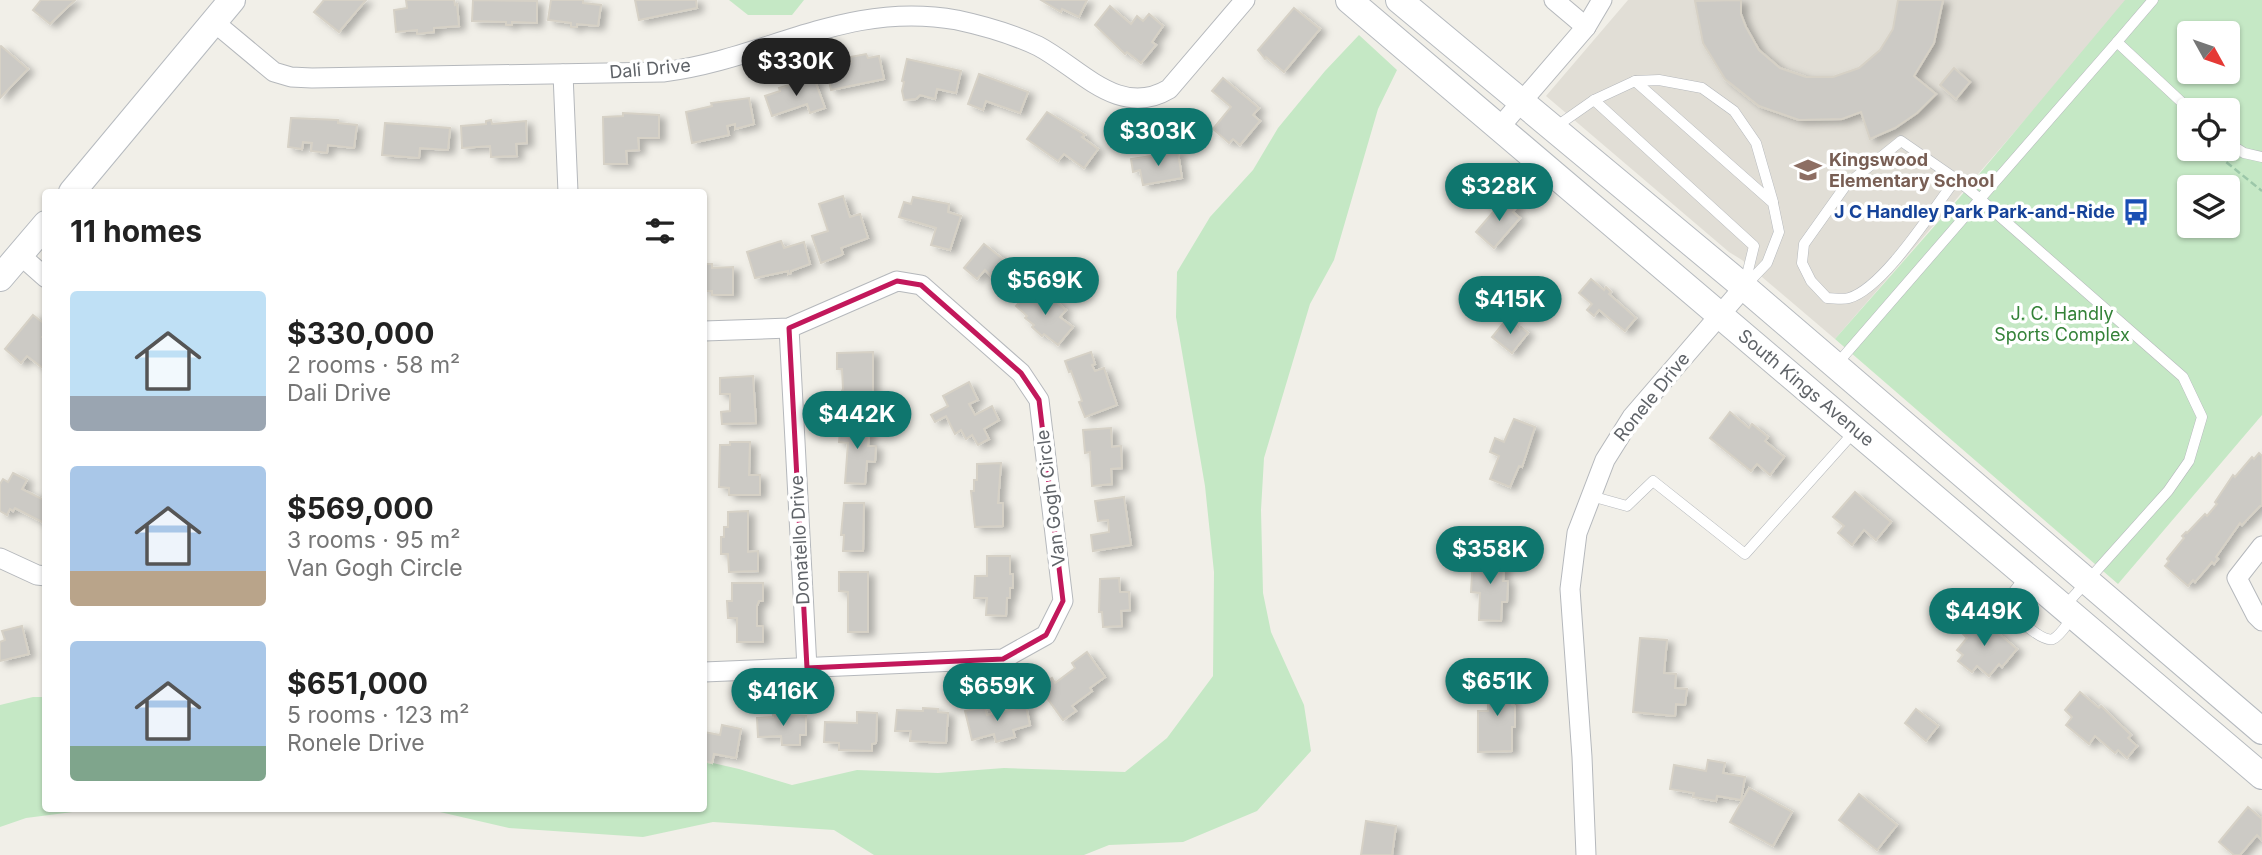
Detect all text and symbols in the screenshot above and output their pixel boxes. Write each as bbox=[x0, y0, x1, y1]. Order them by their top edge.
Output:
north arrow bbox=[2177, 21, 2240, 84]
map controls bbox=[2177, 21, 2240, 238]
pin: $330K bbox=[747, 38, 845, 98]
text: $330K bbox=[758, 47, 834, 75]
street label: Dali Drive bbox=[608, 54, 691, 83]
button: locate bbox=[2177, 98, 2240, 161]
pin: $303K bbox=[1109, 108, 1207, 168]
text: $303K bbox=[1120, 117, 1196, 145]
place label: Kingswood Elementary School bbox=[1829, 149, 1994, 191]
school or university icon: Kingswood Elementary School bbox=[1793, 155, 1823, 185]
pin: $328K bbox=[1450, 164, 1548, 223]
text: $328K bbox=[1461, 172, 1537, 200]
button: layers bbox=[2177, 175, 2240, 238]
bus stop icon: J C Handley Park Park-and-Ride bbox=[2121, 197, 2151, 227]
place label: J C Handley Park Park-and-Ride bbox=[1834, 201, 2115, 222]
icon: filters bbox=[641, 212, 679, 250]
text: 11 homes bbox=[70, 213, 202, 249]
pin: $569K bbox=[996, 258, 1094, 317]
text: $569K bbox=[1007, 266, 1083, 294]
pin: $415K bbox=[1461, 276, 1559, 336]
text: $415K bbox=[1475, 285, 1545, 313]
park label: J. C. Handly Sports Complex bbox=[1994, 303, 2130, 345]
text: $330,000 bbox=[287, 315, 435, 351]
icon: home bbox=[126, 319, 210, 403]
street label: South Kings Avenue bbox=[1734, 325, 1878, 451]
street label: Ronele Drive bbox=[1610, 348, 1694, 445]
text: 2 rooms · 58 m² bbox=[287, 351, 460, 379]
text: Dali Drive bbox=[287, 379, 391, 407]
pin: $442K bbox=[808, 392, 906, 451]
text: $442K bbox=[818, 400, 896, 428]
street label: Van Gogh Circle bbox=[1032, 429, 1069, 568]
street label: Donatello Drive bbox=[786, 475, 813, 605]
text: $569,000 bbox=[287, 490, 434, 526]
icon: home bbox=[126, 494, 210, 578]
text: 3 rooms · 95 m² bbox=[287, 526, 460, 554]
pin: $358K bbox=[1441, 526, 1539, 586]
text: $358K bbox=[1452, 535, 1528, 563]
text: Van Gogh Circle bbox=[287, 554, 463, 582]
pin: $449K bbox=[1935, 588, 2033, 648]
text: $449K bbox=[1945, 597, 2023, 625]
pin: $651K bbox=[1448, 658, 1546, 718]
pin: $659K bbox=[948, 664, 1046, 723]
text: $651,000 bbox=[287, 665, 428, 701]
text: $651K bbox=[1461, 667, 1533, 695]
pin: $416K bbox=[734, 668, 832, 728]
icon: home bbox=[126, 669, 210, 753]
text: $659K bbox=[959, 672, 1035, 700]
text: $416K bbox=[747, 677, 819, 705]
text: 5 rooms · 123 m² bbox=[287, 701, 470, 729]
text: Ronele Drive bbox=[287, 729, 425, 757]

